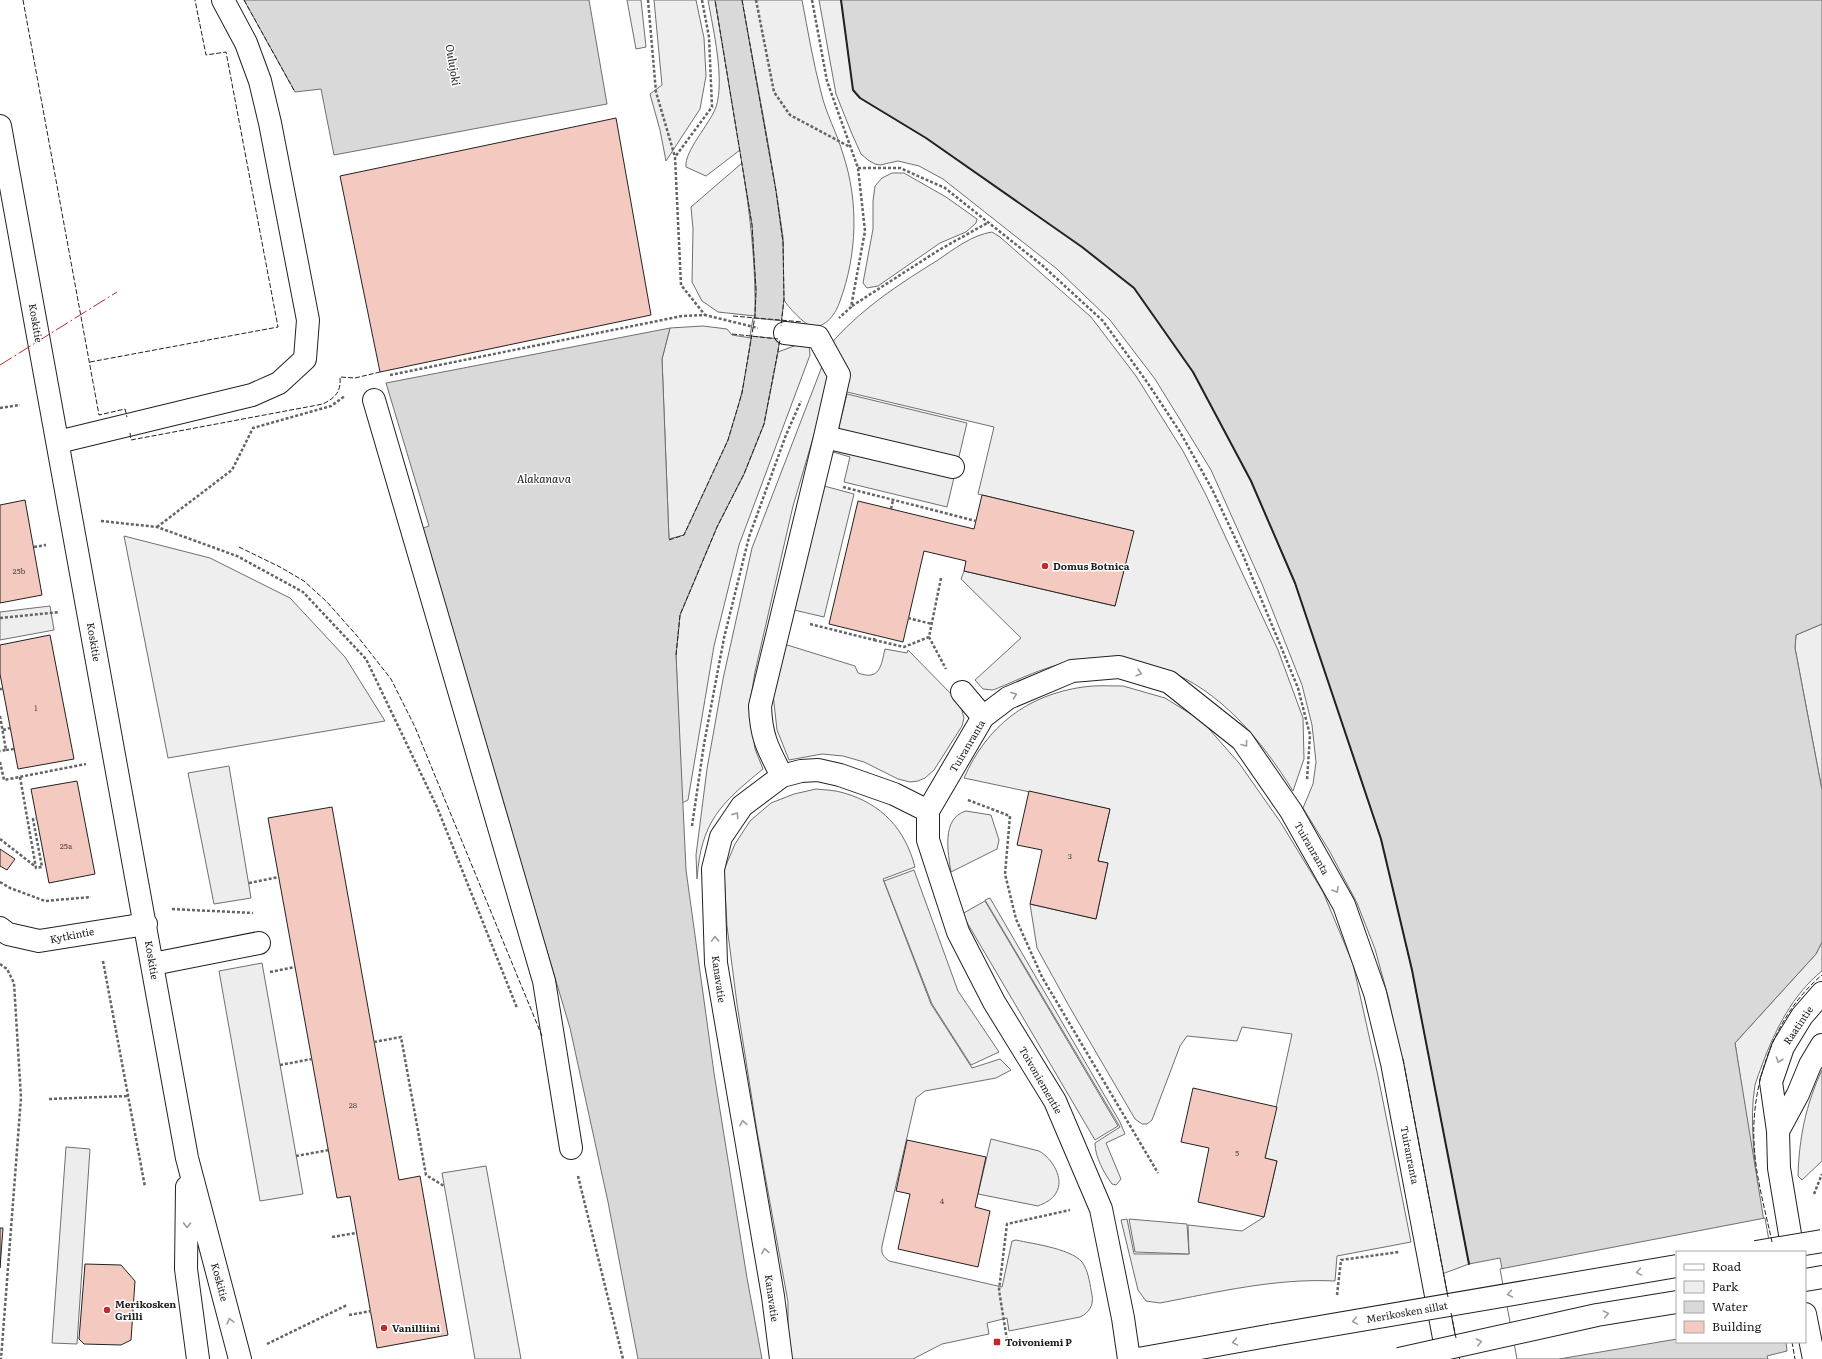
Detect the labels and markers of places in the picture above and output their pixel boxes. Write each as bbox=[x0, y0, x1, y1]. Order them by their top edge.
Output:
place label: Domus Botnica bbox=[1053, 558, 1130, 573]
marker: Domus Botnica bbox=[1040, 561, 1050, 571]
place label: Merikosken Grilli bbox=[115, 1296, 176, 1323]
marker: Merikosken Grilli bbox=[102, 1305, 112, 1315]
place label: Vanilliini bbox=[392, 1320, 441, 1335]
marker: Vanilliini bbox=[379, 1323, 389, 1333]
place label: Toivoniemi P bbox=[1005, 1334, 1072, 1349]
marker: Toivoniemi P bbox=[992, 1337, 1002, 1347]

